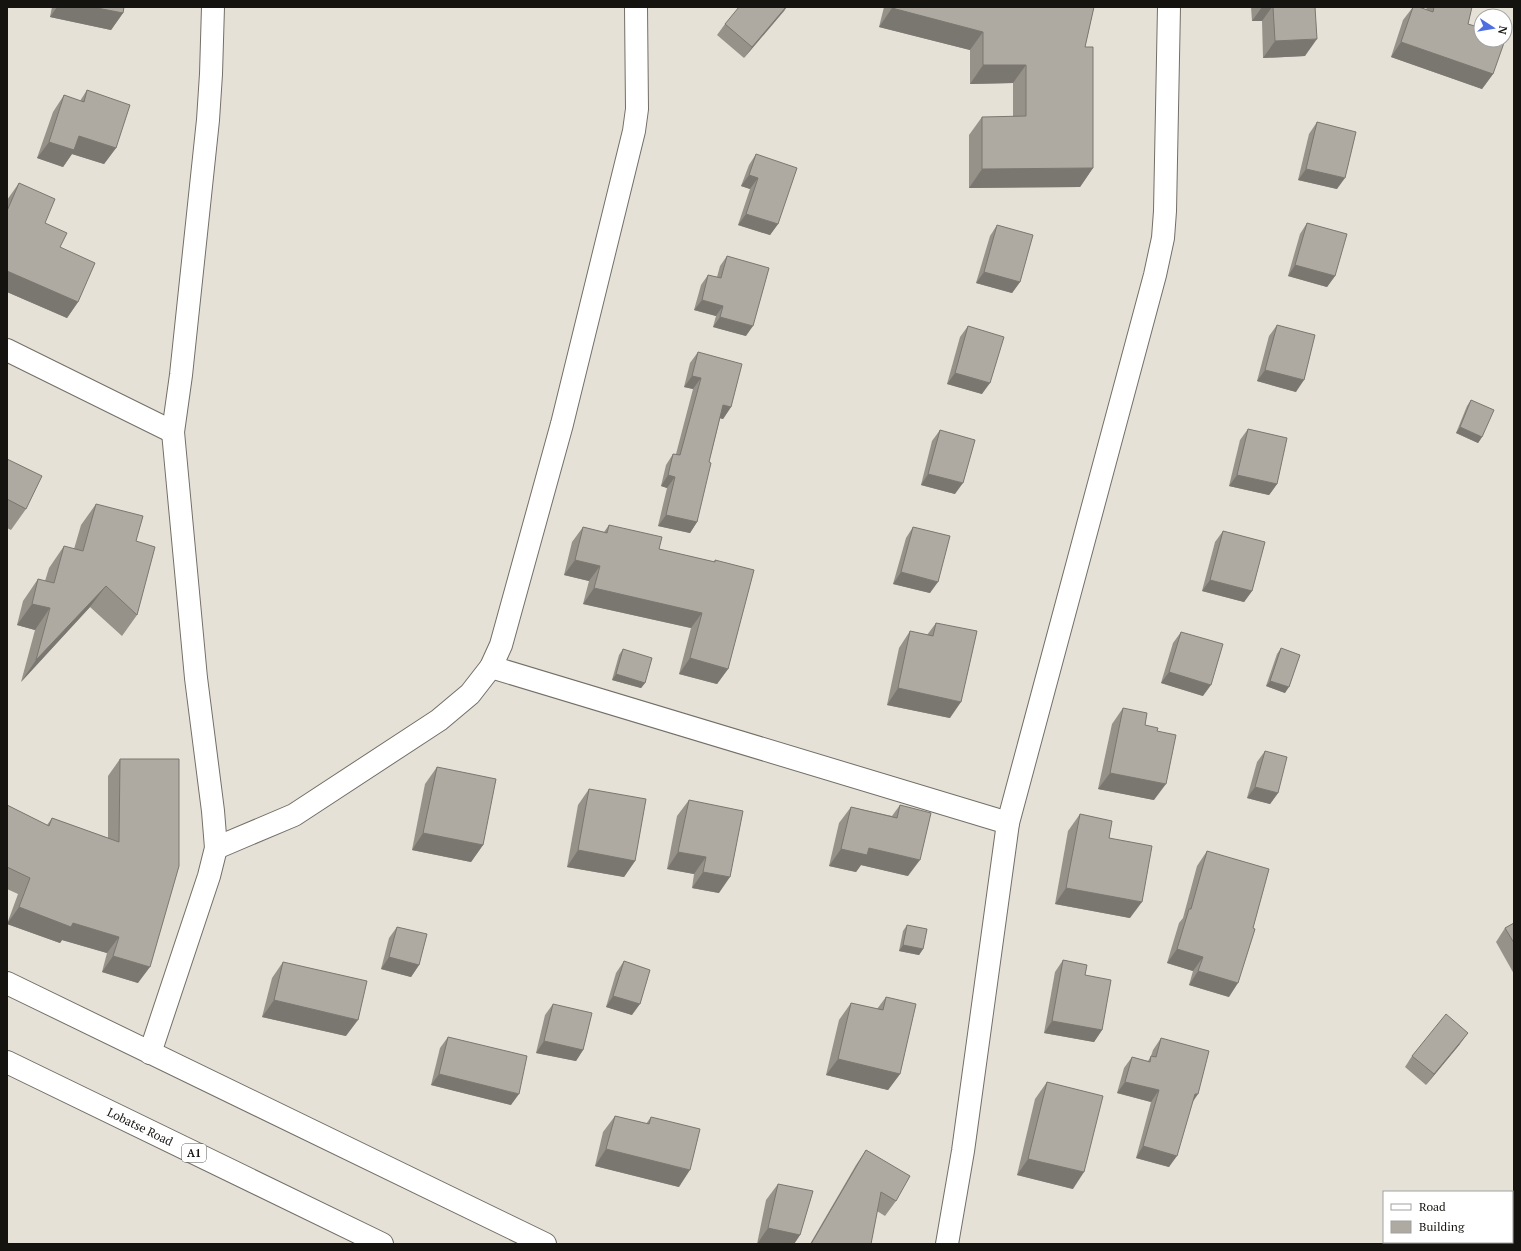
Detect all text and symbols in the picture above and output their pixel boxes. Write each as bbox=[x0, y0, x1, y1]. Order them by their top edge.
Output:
north arrow bbox=[1473, 8, 1513, 48]
text: N bbox=[1495, 25, 1510, 36]
street label: Lobatse Road bbox=[105, 1104, 176, 1149]
road number: A1 bbox=[182, 1144, 206, 1162]
legend bbox=[1383, 1191, 1513, 1243]
text: Road bbox=[1419, 1199, 1446, 1214]
text: Building bbox=[1419, 1219, 1465, 1234]

